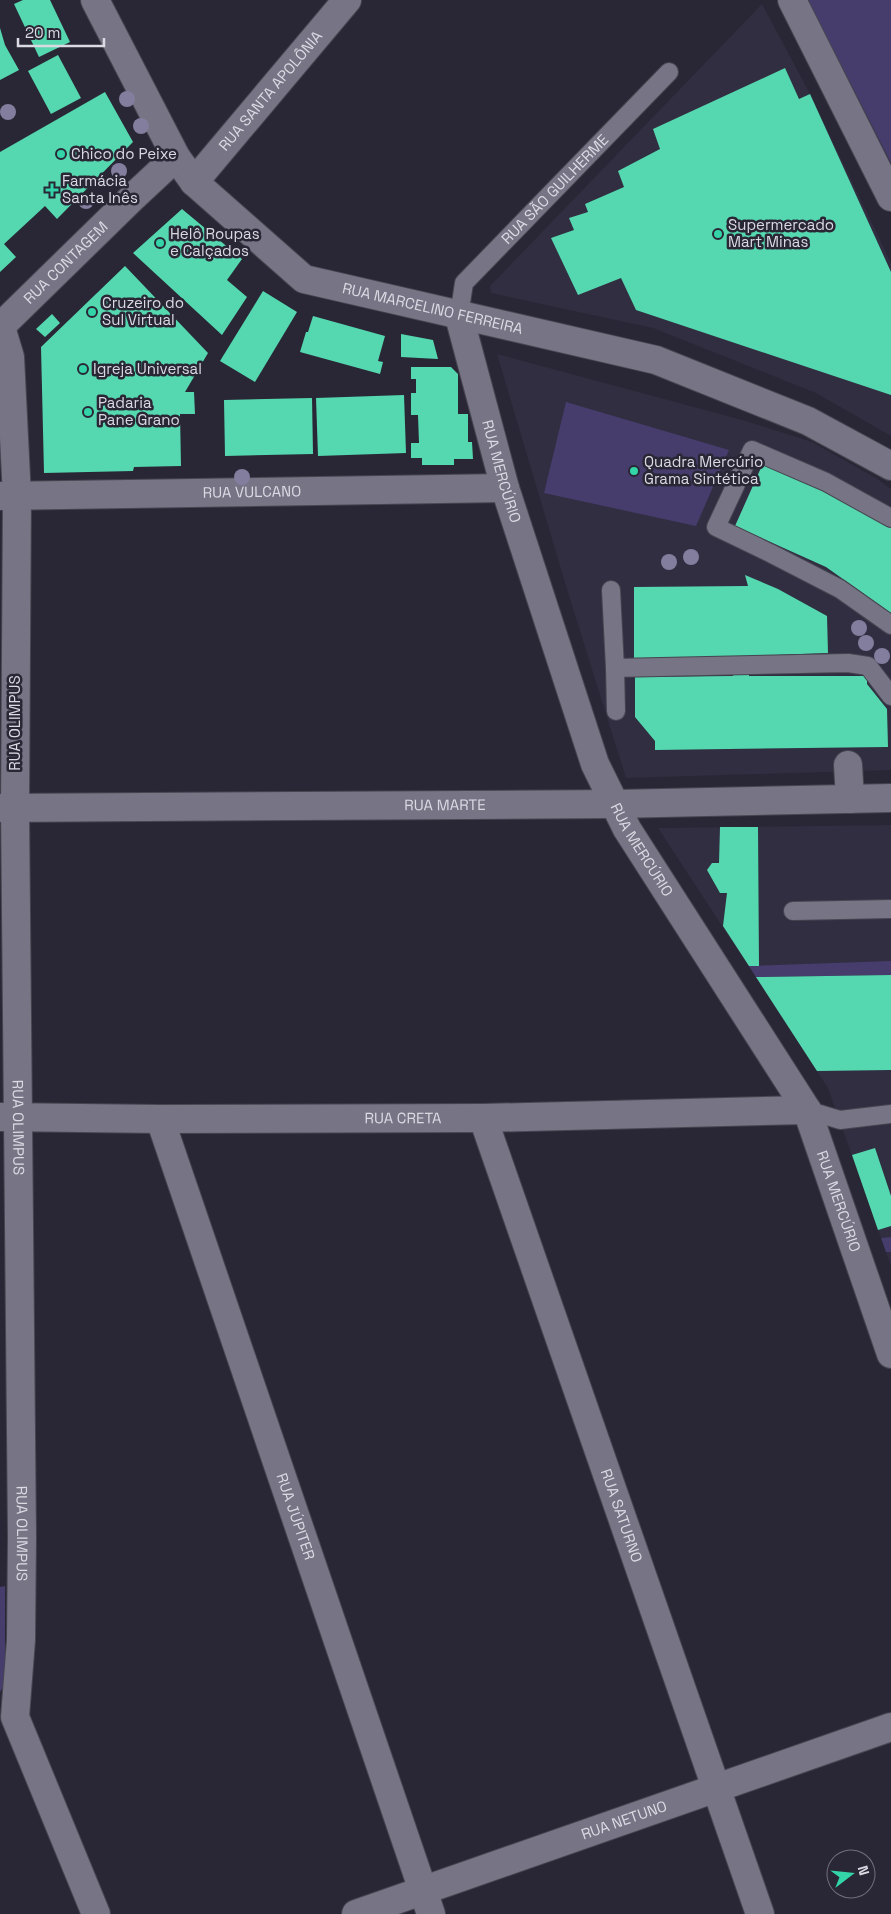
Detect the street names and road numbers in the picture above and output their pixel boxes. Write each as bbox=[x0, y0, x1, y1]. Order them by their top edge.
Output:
street label: RUA SANTA APOLÔNIA bbox=[214, 26, 326, 155]
street label: RUA SÃO GUILHERME bbox=[497, 130, 612, 248]
street label: RUA CONTAGEM bbox=[19, 217, 112, 308]
street label: RUA MARCELINO FERREIRA bbox=[341, 278, 525, 338]
street label: RUA MERCÚRIO bbox=[478, 418, 526, 525]
street label: RUA VULCANO bbox=[203, 481, 301, 502]
street label: RUA OLIMPUS bbox=[5, 675, 24, 771]
street label: RUA MARTE bbox=[404, 795, 486, 814]
street label: RUA MERCÚRIO bbox=[607, 800, 678, 900]
street label: RUA OLIMPUS bbox=[9, 1080, 29, 1175]
street label: RUA CRETA bbox=[364, 1108, 442, 1127]
street label: RUA MERCÚRIO bbox=[813, 1148, 865, 1254]
street label: RUA SATURNO bbox=[597, 1466, 647, 1565]
street label: RUA JÚPITER bbox=[272, 1470, 320, 1562]
street label: RUA OLIMPUS bbox=[13, 1486, 32, 1581]
street label: RUA NETUNO bbox=[578, 1796, 669, 1844]

